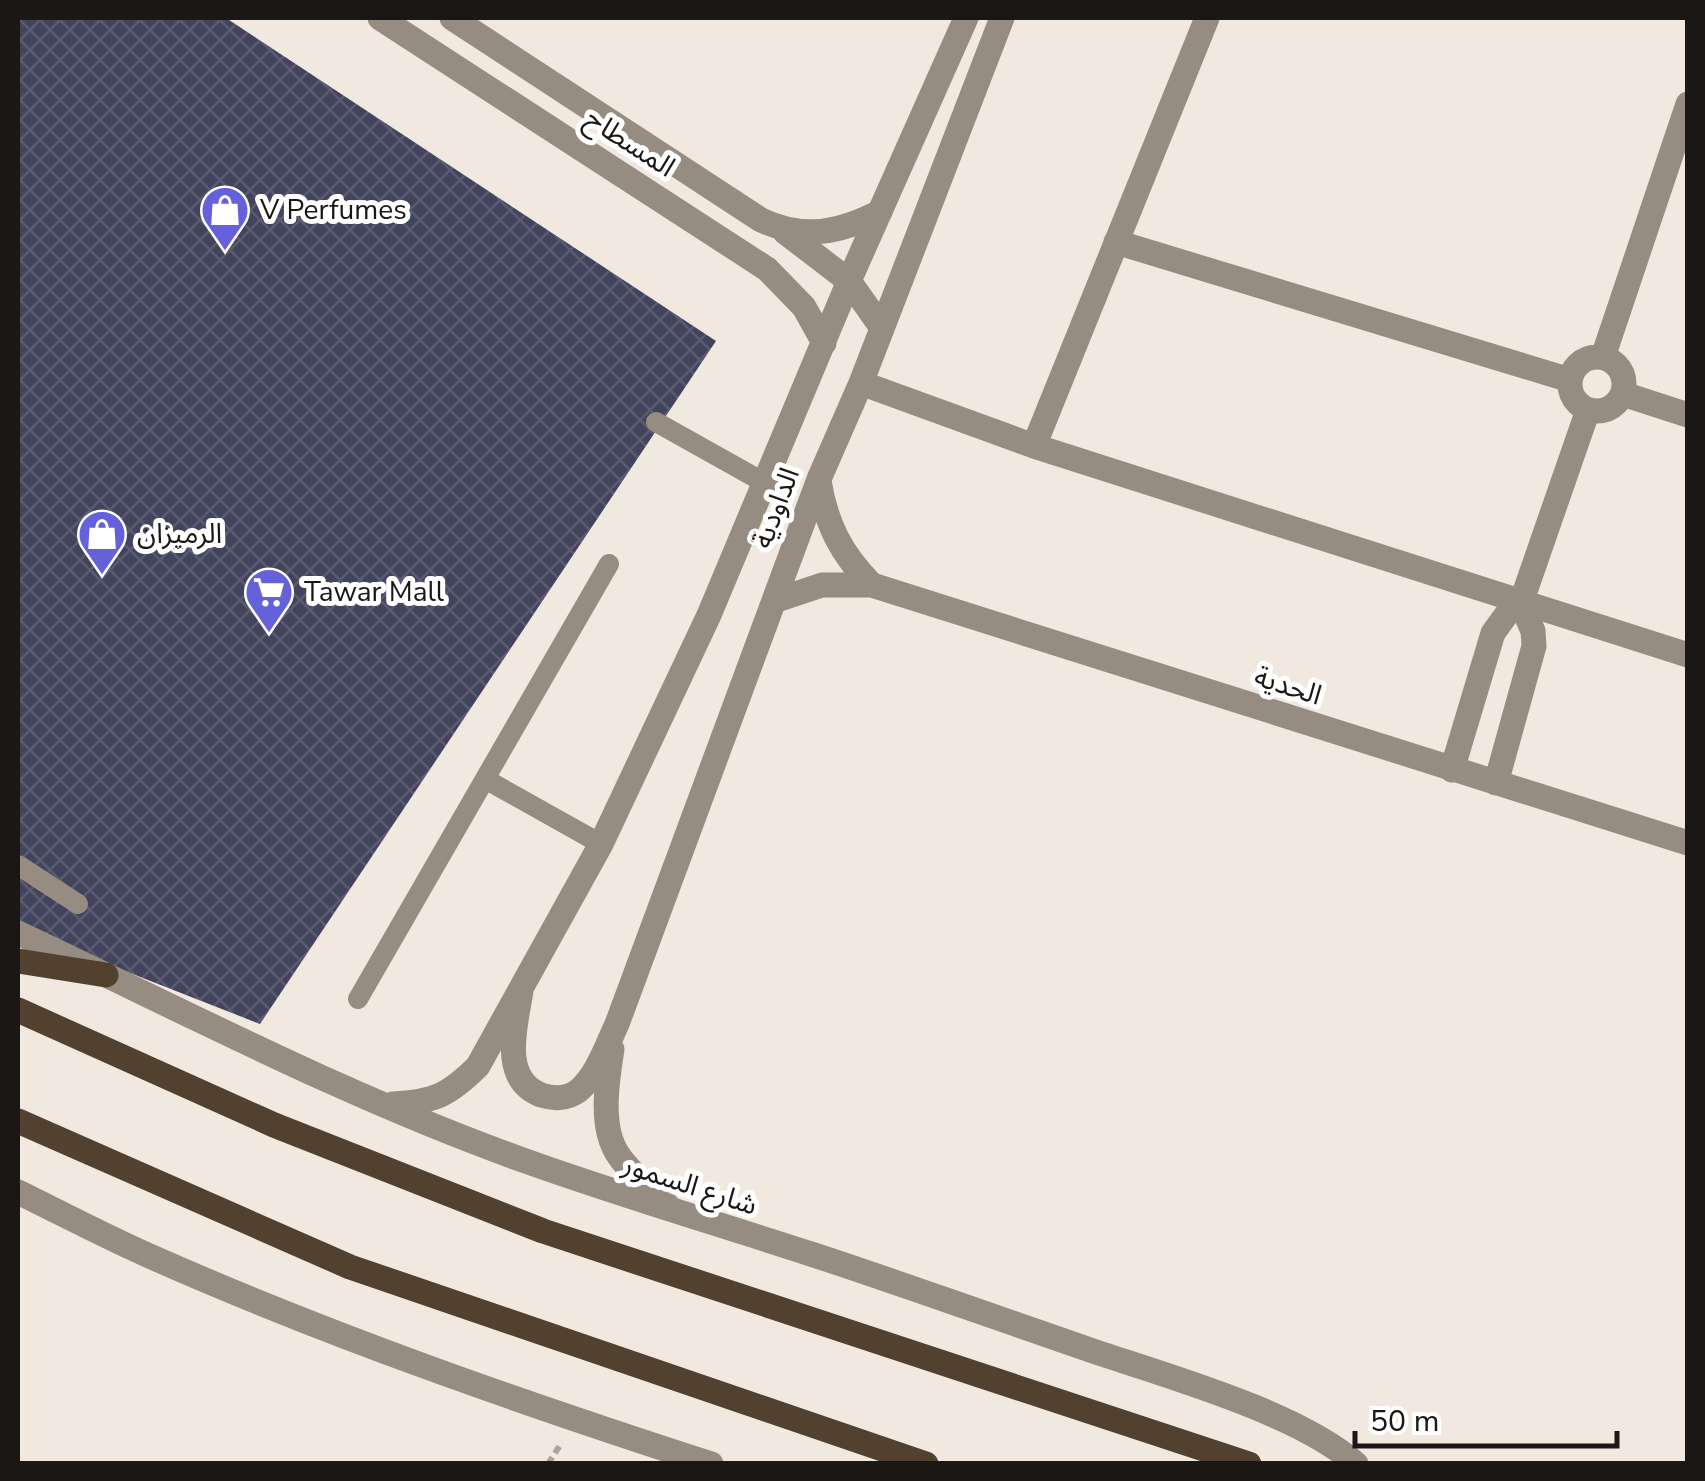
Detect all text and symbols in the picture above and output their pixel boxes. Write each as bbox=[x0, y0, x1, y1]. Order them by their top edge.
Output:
street label: المسطاح bbox=[577, 100, 682, 187]
shop icon: V Perfumes bbox=[199, 184, 251, 252]
place label: V Perfumes bbox=[259, 191, 407, 229]
street label: الداودية bbox=[743, 462, 809, 554]
shop icon: الرميزان bbox=[76, 508, 128, 576]
place label: الرميزان bbox=[137, 515, 222, 553]
supermarket icon: Tawar Mall bbox=[243, 566, 295, 634]
place label: Tawar Mall bbox=[304, 573, 445, 611]
street label: الحدية bbox=[1249, 657, 1327, 715]
street label: شارع السمور bbox=[617, 1145, 762, 1226]
scale bar bbox=[1355, 1386, 1618, 1448]
text: 50 m bbox=[1370, 1401, 1439, 1442]

